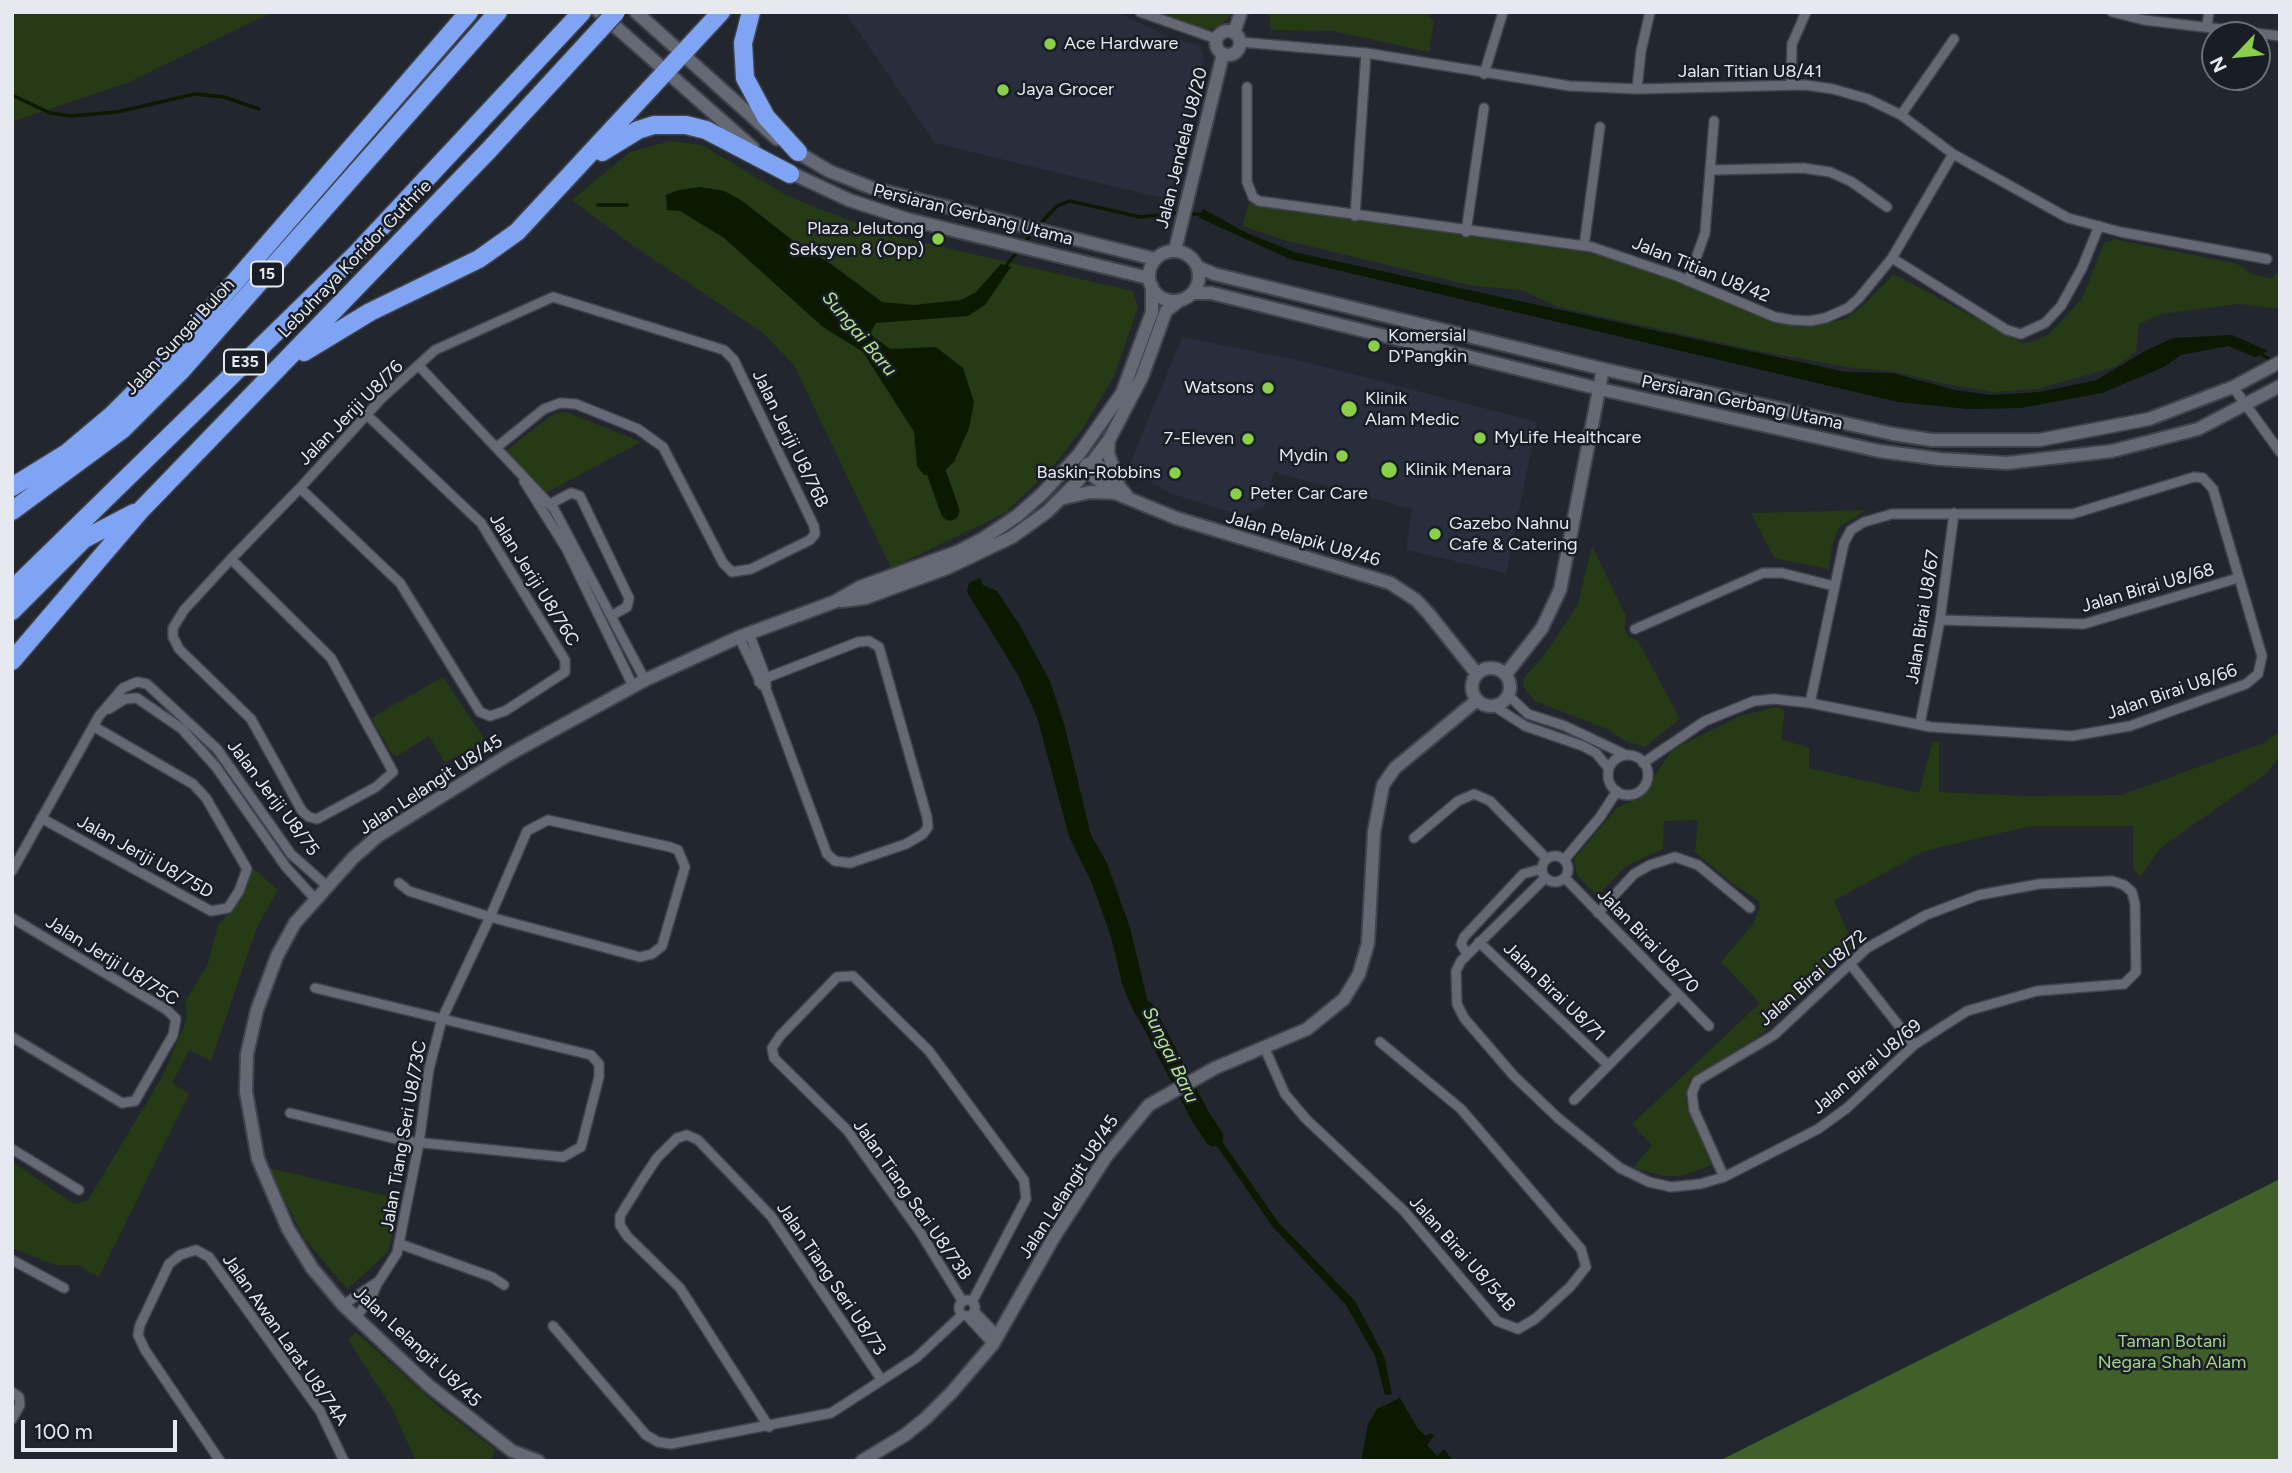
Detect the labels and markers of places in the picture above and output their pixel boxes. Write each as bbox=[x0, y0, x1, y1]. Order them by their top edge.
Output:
place label: Ace Hardware bbox=[1064, 33, 1178, 55]
marker: Ace Hardware bbox=[1042, 36, 1058, 52]
place label: Jaya Grocer bbox=[1017, 79, 1114, 101]
marker: Jaya Grocer bbox=[995, 82, 1011, 98]
place label: Plaza Jelutong Seksyen 8 (Opp) bbox=[789, 218, 924, 260]
marker: Plaza Jelutong Seksyen 8 (Opp) bbox=[930, 231, 946, 247]
place label: Komersial D'Pangkin bbox=[1388, 325, 1467, 368]
marker: Komersial D'Pangkin bbox=[1366, 338, 1382, 354]
place label: Watsons bbox=[1184, 377, 1254, 399]
marker: Watsons bbox=[1260, 380, 1276, 396]
place label: Klinik Alam Medic bbox=[1365, 388, 1460, 430]
marker: Klinik Alam Medic bbox=[1339, 399, 1359, 419]
place label: MyLife Healthcare bbox=[1494, 427, 1641, 449]
place label: 7-Eleven bbox=[1164, 428, 1234, 450]
marker: MyLife Healthcare bbox=[1472, 430, 1488, 446]
marker: 7-Eleven bbox=[1240, 431, 1256, 447]
place label: Mydin bbox=[1279, 445, 1328, 467]
marker: Mydin bbox=[1334, 448, 1350, 464]
place label: Klinik Menara bbox=[1405, 459, 1511, 481]
marker: Klinik Menara bbox=[1379, 460, 1399, 480]
place label: Baskin-Robbins bbox=[1037, 462, 1161, 484]
marker: Baskin-Robbins bbox=[1167, 465, 1183, 481]
place label: Peter Car Care bbox=[1250, 483, 1368, 505]
marker: Peter Car Care bbox=[1228, 486, 1244, 502]
place label: Gazebo Nahnu Cafe & Catering bbox=[1449, 513, 1578, 556]
marker: Gazebo Nahnu Cafe & Catering bbox=[1427, 526, 1443, 542]

